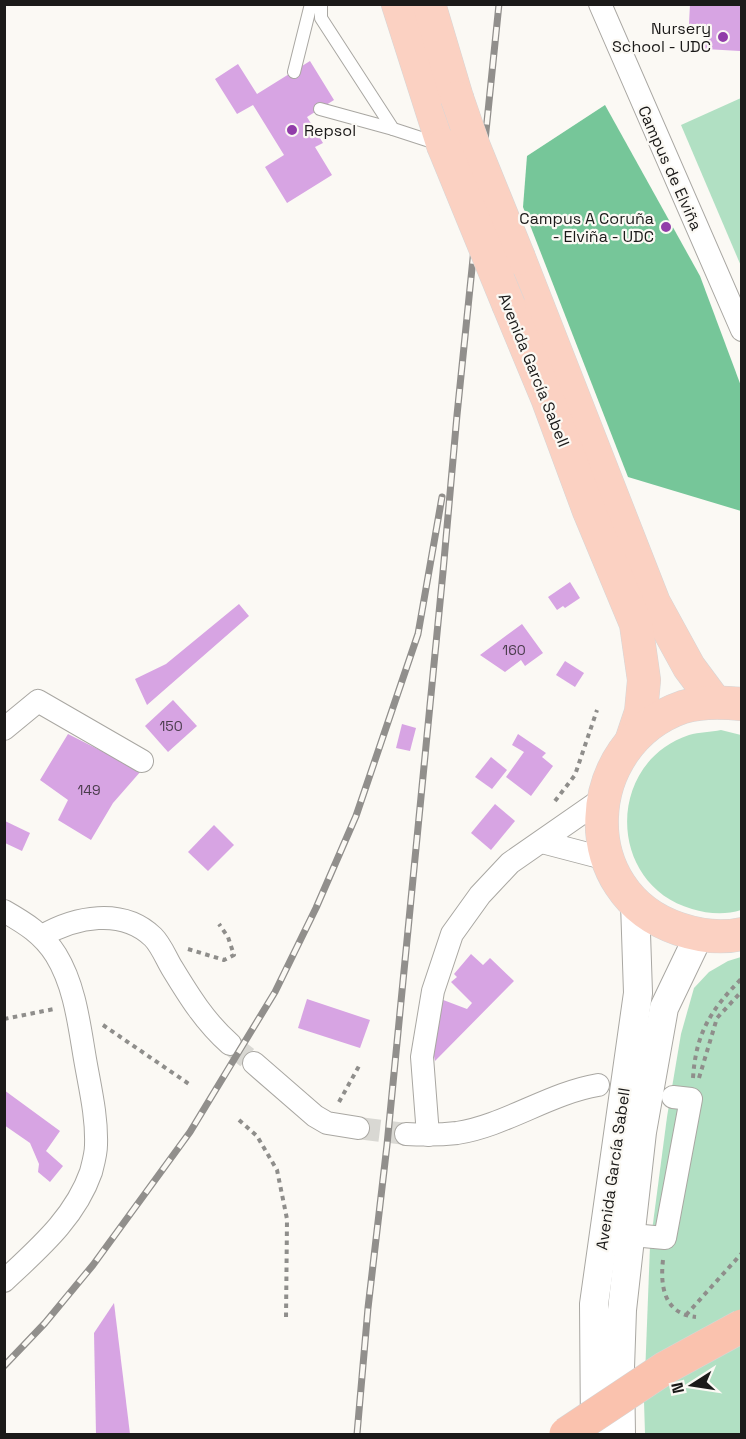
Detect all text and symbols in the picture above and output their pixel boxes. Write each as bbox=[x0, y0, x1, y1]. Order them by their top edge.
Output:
place label: Nursery School - UDC bbox=[612, 18, 711, 57]
marker: Nursery School - UDC bbox=[716, 30, 730, 44]
street label: Campus de Elviña bbox=[633, 102, 707, 234]
place label: Repsol bbox=[304, 120, 356, 141]
marker: Repsol bbox=[285, 123, 299, 137]
place label: Campus A Coruña - Elviña - UDC bbox=[519, 208, 654, 247]
marker: Campus A Coruña - Elviña - UDC bbox=[659, 220, 673, 234]
street label: Avenida García Sabell bbox=[494, 290, 574, 450]
house number: 160 bbox=[502, 641, 526, 659]
house number: 150 bbox=[159, 717, 183, 735]
house number: 149 bbox=[77, 781, 101, 799]
street label: Avenida García Sabell bbox=[591, 1086, 635, 1252]
north arrow bbox=[662, 1355, 722, 1415]
text: N bbox=[666, 1381, 689, 1395]

